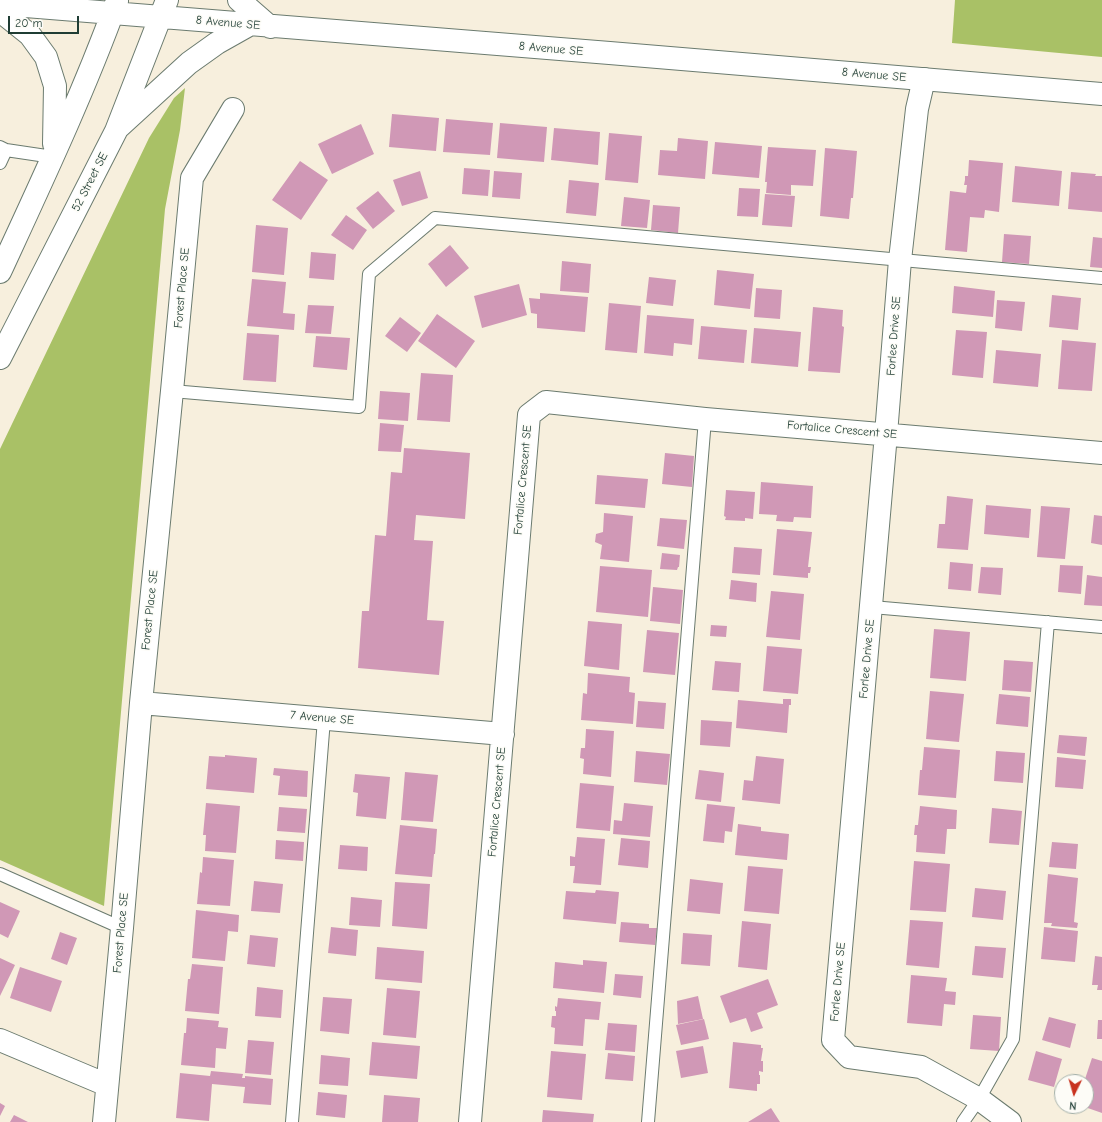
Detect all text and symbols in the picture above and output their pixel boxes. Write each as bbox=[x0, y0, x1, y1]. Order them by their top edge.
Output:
scale bar bbox=[10, 8, 81, 34]
street label: 8 Avenue SE bbox=[195, 13, 261, 33]
text: 20 m bbox=[15, 16, 43, 30]
street label: 8 Avenue SE bbox=[518, 39, 584, 59]
street label: 8 Avenue SE bbox=[841, 65, 907, 85]
street label: 52 Street SE bbox=[69, 150, 111, 214]
street label: Forest Place SE bbox=[171, 247, 193, 329]
street label: Forlee Drive SE bbox=[884, 296, 904, 376]
street label: Fortalice Crescent SE bbox=[786, 418, 898, 442]
street label: Fortalice Crescent SE bbox=[511, 424, 535, 536]
street label: Forest Place SE bbox=[139, 569, 161, 651]
street label: Forlee Drive SE bbox=[856, 619, 878, 699]
street label: 7 Avenue SE bbox=[289, 708, 355, 728]
street label: Fortalice Crescent SE bbox=[485, 746, 509, 858]
street label: Forest Place SE bbox=[110, 892, 132, 974]
street label: Forlee Drive SE bbox=[827, 942, 849, 1022]
north arrow bbox=[1054, 1074, 1094, 1114]
text: N bbox=[1069, 1099, 1077, 1112]

